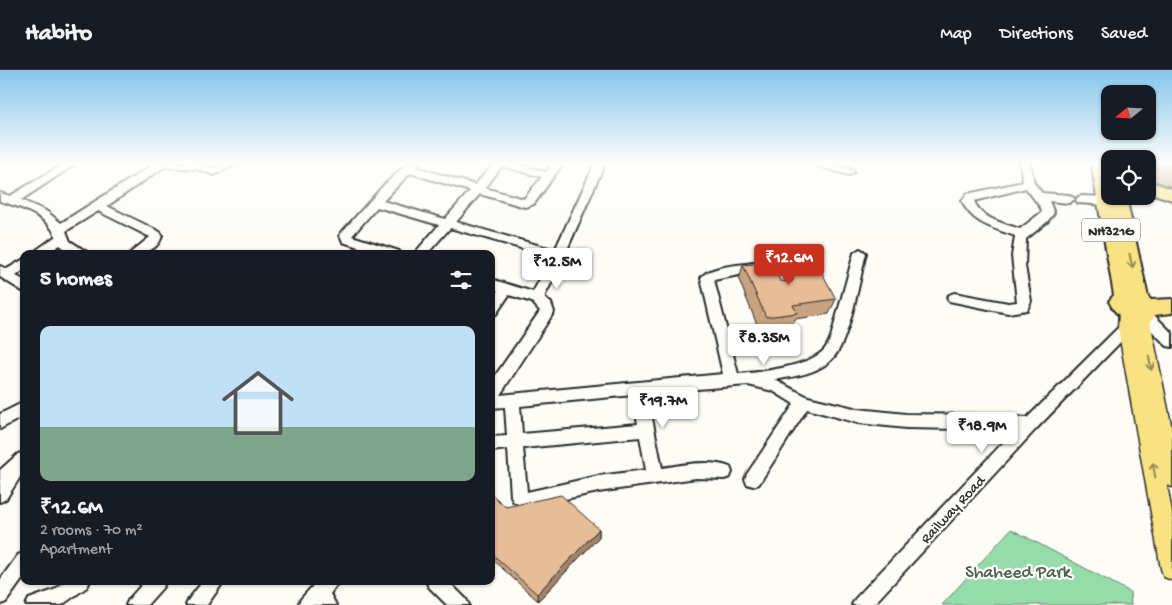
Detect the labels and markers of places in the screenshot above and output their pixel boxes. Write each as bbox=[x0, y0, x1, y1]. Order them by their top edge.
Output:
pin: ₹12.6M bbox=[748, 244, 830, 286]
pin: ₹12.5M bbox=[516, 248, 598, 290]
pin: ₹8.35M bbox=[723, 324, 805, 366]
pin: ₹19.7M bbox=[622, 386, 704, 429]
pin: ₹18.9M bbox=[941, 412, 1023, 454]

